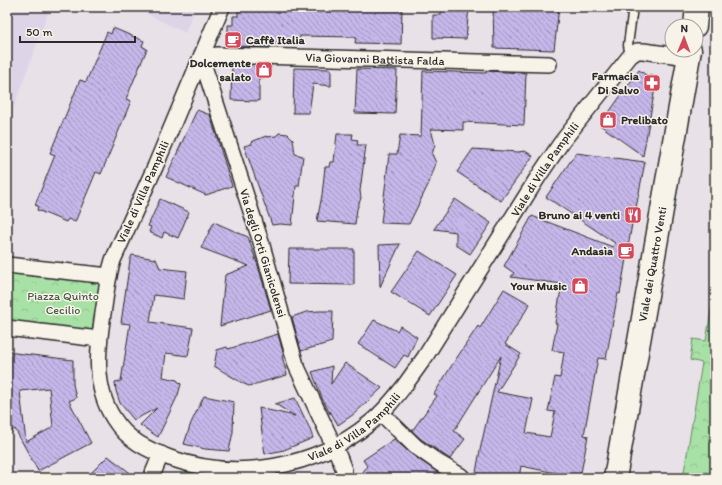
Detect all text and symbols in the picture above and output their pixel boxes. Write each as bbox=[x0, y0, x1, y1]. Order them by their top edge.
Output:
scale bar bbox=[20, 18, 135, 44]
north arrow bbox=[664, 18, 704, 58]
text: N bbox=[680, 22, 688, 35]
text: 50 m bbox=[26, 25, 52, 39]
cafe icon: Caffè Italia bbox=[223, 30, 243, 50]
place label: Caffè Italia bbox=[246, 33, 305, 47]
street label: Via Giovanni Battista Falda bbox=[305, 50, 445, 68]
place label: Dolcemente salato bbox=[189, 56, 251, 84]
shop icon: Dolcemente salato bbox=[254, 60, 274, 80]
place label: Farmacia Di Salvo bbox=[592, 69, 640, 97]
pharmacy icon: Farmacia Di Salvo bbox=[642, 73, 662, 93]
shop icon: Prelibato bbox=[598, 110, 618, 130]
place label: Prelibato bbox=[621, 113, 668, 127]
street label: Viale di Villa Pamphili bbox=[508, 119, 582, 219]
street label: Viale di Villa Pamphili bbox=[114, 138, 172, 246]
street label: Via degli Orti Gianicolensi bbox=[237, 187, 289, 319]
restaurant icon: Bruno ai 4 venti bbox=[623, 205, 643, 225]
street label: Viale dei Quattro Venti bbox=[636, 206, 669, 323]
place label: Bruno ai 4 venti bbox=[539, 208, 620, 222]
cafe icon: Andasìa bbox=[616, 241, 636, 261]
place label: Andasìa bbox=[570, 244, 613, 258]
shop icon: Your Music bbox=[570, 276, 590, 296]
place label: Your Music bbox=[509, 279, 567, 293]
park label: Piazza Quinto Cecilio bbox=[27, 289, 99, 317]
street label: Viale di Villa Pamphili bbox=[306, 390, 403, 464]

